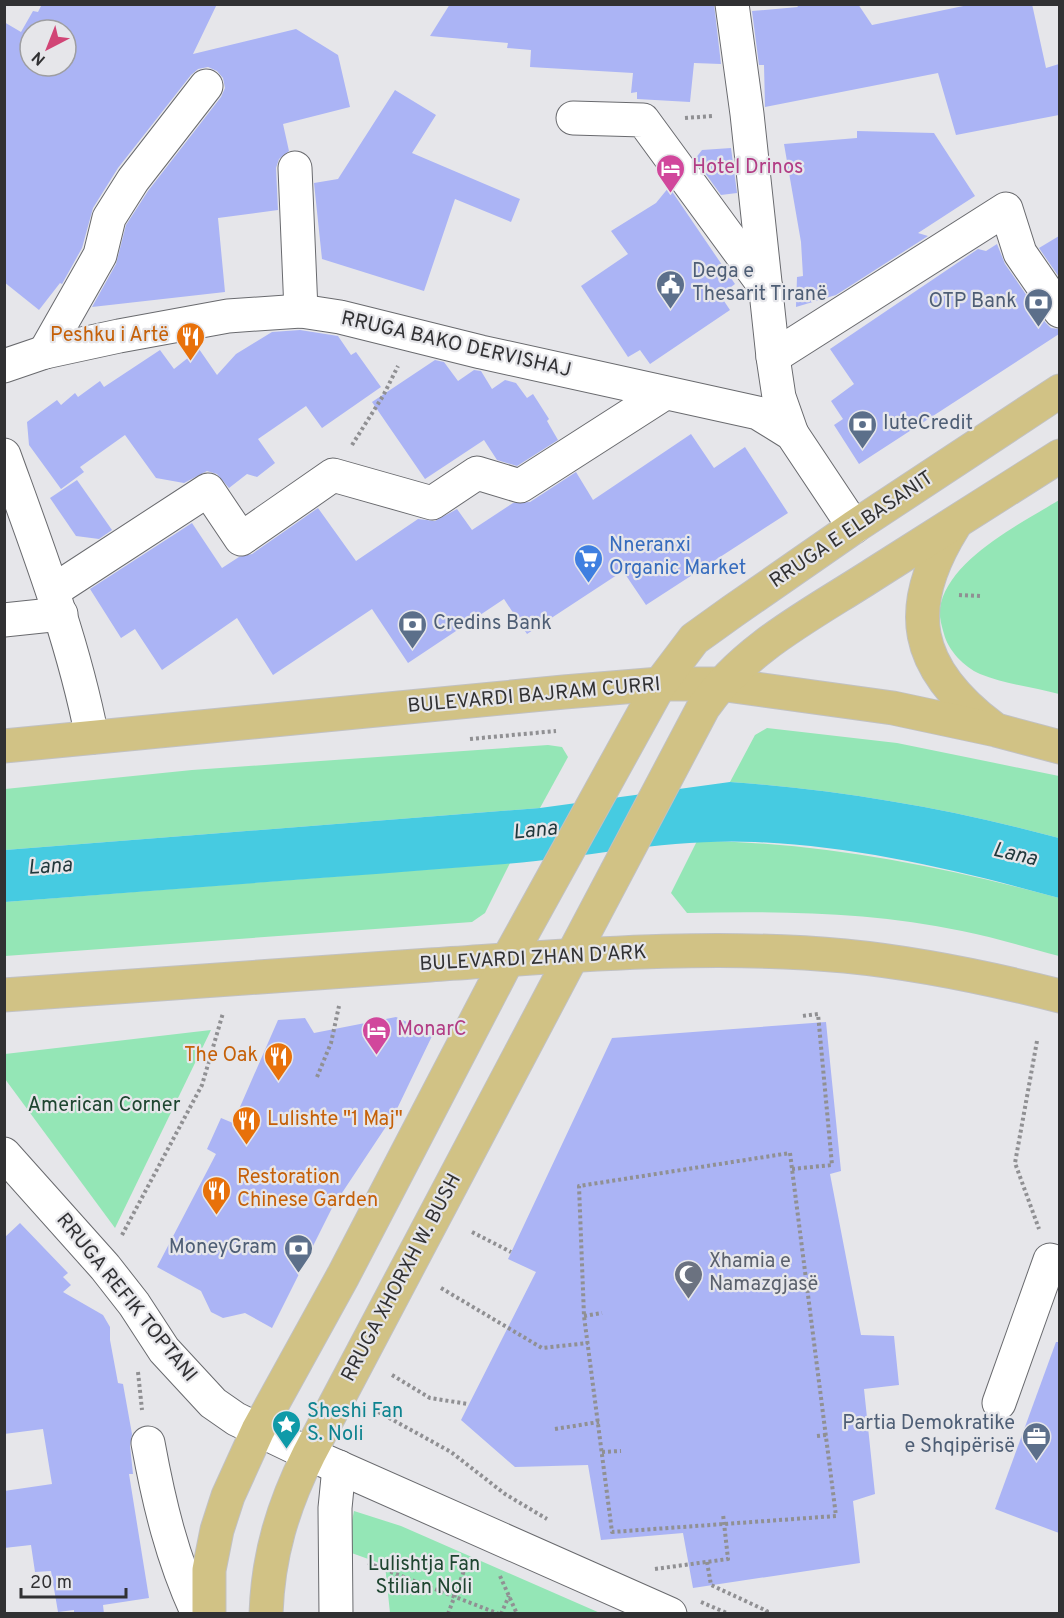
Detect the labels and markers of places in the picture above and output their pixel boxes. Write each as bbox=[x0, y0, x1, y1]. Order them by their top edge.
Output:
hotel icon: Hotel Drinos bbox=[655, 152, 687, 194]
place label: Hotel Drinos bbox=[692, 155, 803, 181]
place label: Dega e Thesarit Tiranë bbox=[692, 259, 827, 308]
public building icon: Dega e Thesarit Tiranë bbox=[655, 268, 687, 310]
bank icon: OTP Bank bbox=[1022, 286, 1054, 328]
place label: OTP Bank bbox=[928, 289, 1017, 315]
restaurant icon: Peshku i Artë bbox=[174, 320, 206, 362]
place label: Peshku i Artë bbox=[50, 323, 169, 349]
bank icon: IuteCredit bbox=[846, 408, 878, 450]
place label: IuteCredit bbox=[883, 411, 973, 437]
place label: Nneranxi Organic Market bbox=[609, 533, 746, 582]
supermarket icon: Nneranxi Organic Market bbox=[572, 542, 604, 584]
bank icon: Credins Bank bbox=[396, 608, 428, 650]
place label: Credins Bank bbox=[433, 611, 552, 637]
hotel icon: MonarC bbox=[360, 1014, 392, 1056]
place label: MonarC bbox=[397, 1017, 467, 1043]
restaurant icon: The Oak bbox=[263, 1040, 295, 1082]
place label: The Oak bbox=[184, 1043, 258, 1069]
restaurant icon: Lulishte "1 Maj" bbox=[230, 1104, 262, 1146]
place label: Lulishte "1 Maj" bbox=[267, 1107, 403, 1133]
place label: Restoration Chinese Garden bbox=[237, 1165, 378, 1214]
restaurant icon: Restoration Chinese Garden bbox=[200, 1174, 232, 1216]
bank icon: MoneyGram bbox=[282, 1232, 314, 1274]
place label: MoneyGram bbox=[169, 1235, 277, 1261]
place label: Xhamia e Namazgjasë bbox=[709, 1249, 818, 1298]
mosque icon: Xhamia e Namazgjasë bbox=[672, 1258, 704, 1300]
place label: Sheshi Fan S. Noli bbox=[307, 1399, 403, 1448]
place icon: Sheshi Fan S. Noli bbox=[270, 1408, 302, 1450]
place label: Partia Demokratike e Shqipërisë bbox=[842, 1411, 1015, 1460]
office icon: Partia Demokratike e Shqipërisë bbox=[1020, 1420, 1052, 1462]

